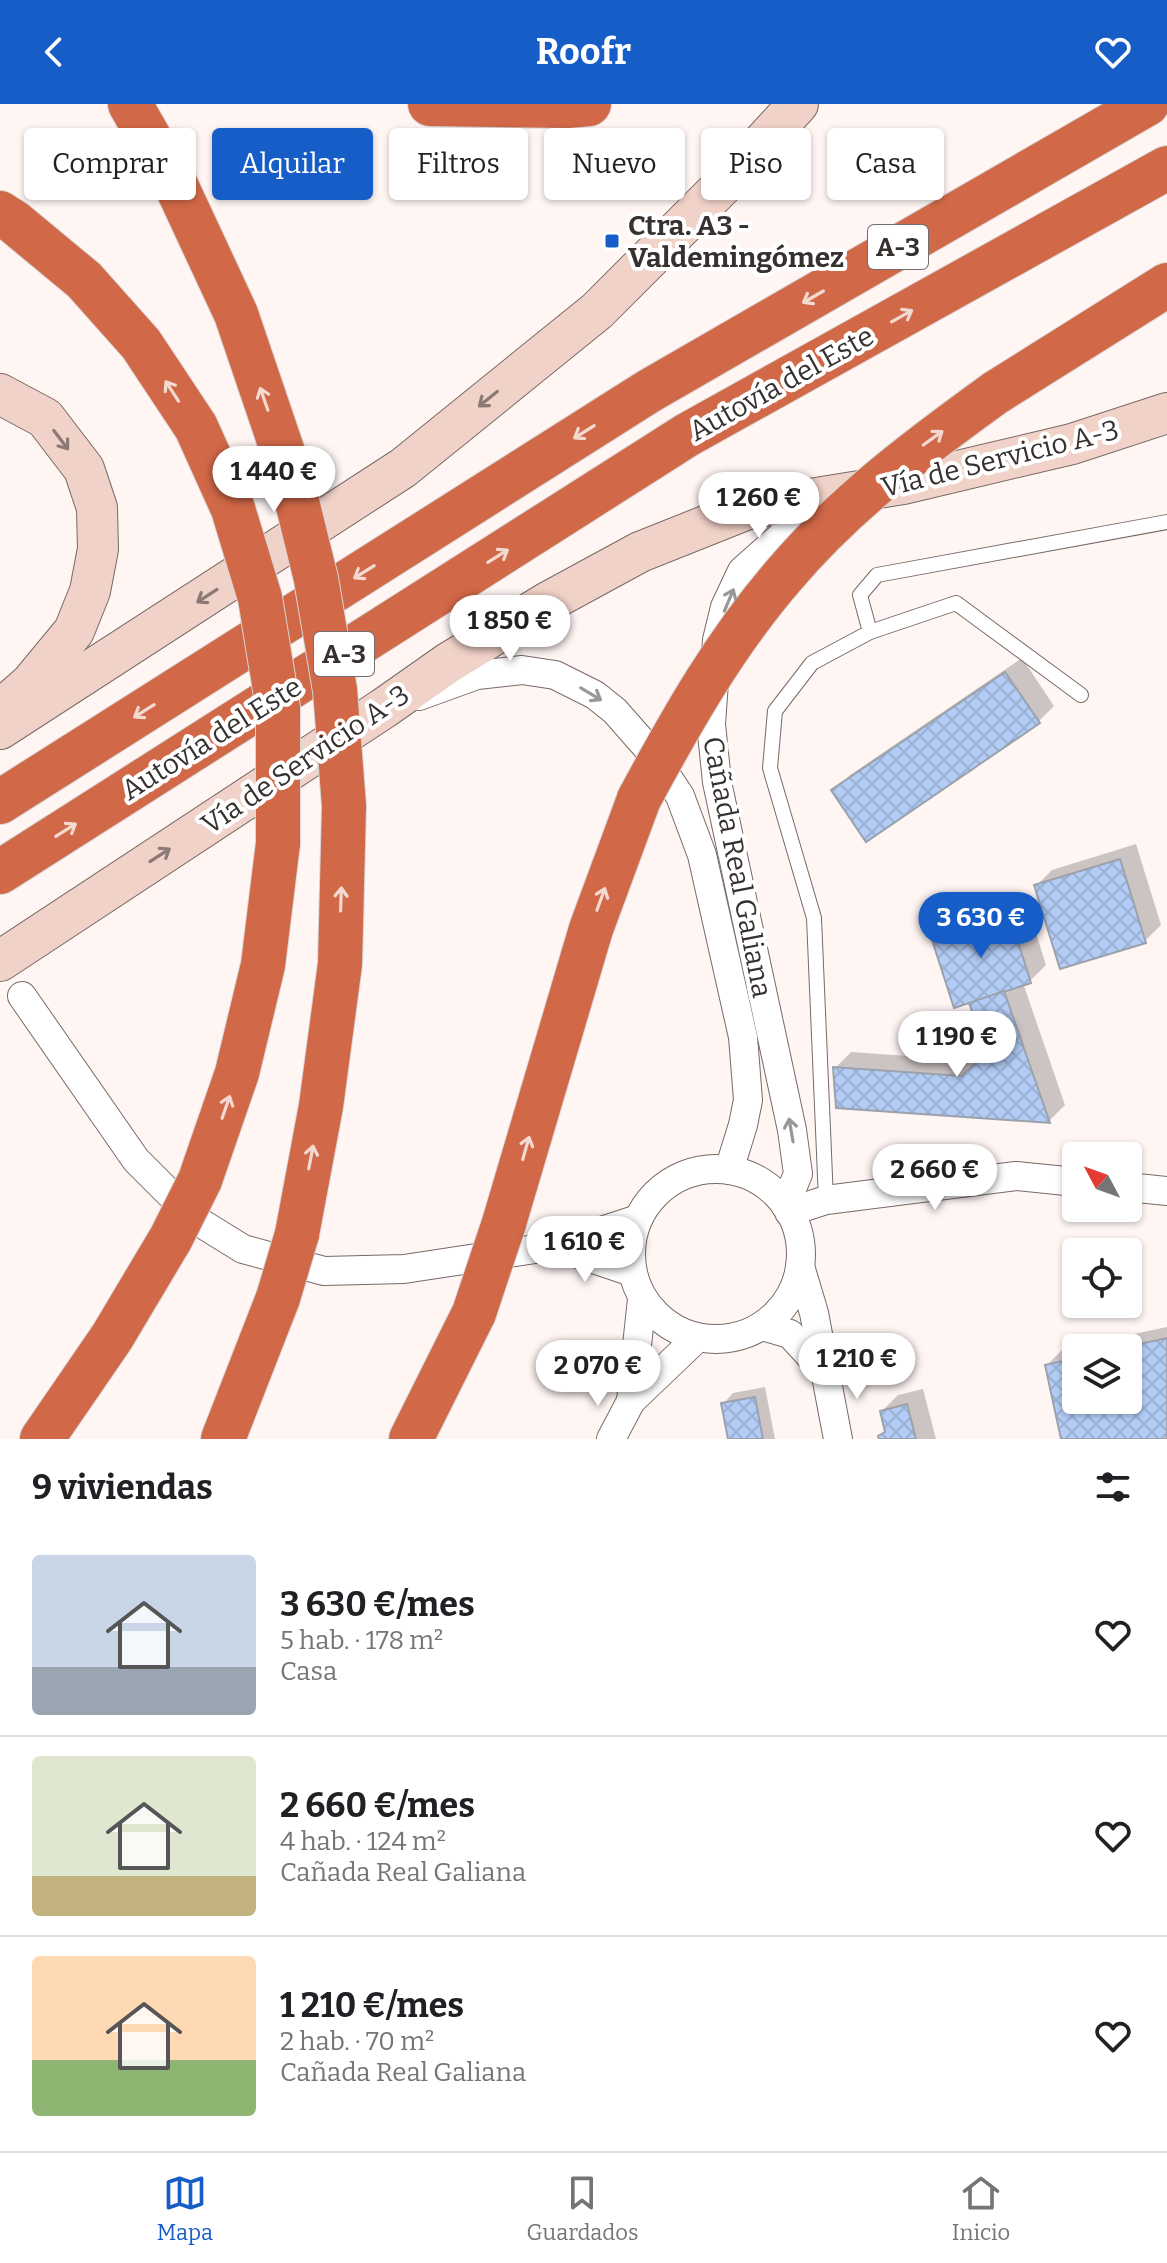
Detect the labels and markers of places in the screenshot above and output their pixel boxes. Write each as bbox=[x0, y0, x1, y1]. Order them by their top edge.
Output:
place label: Ctra. A3 - Valdemingómez bbox=[628, 209, 844, 274]
marker: Ctra. A3 - Valdemingómez bbox=[603, 232, 621, 250]
pin: 1 440 € bbox=[200, 446, 348, 514]
pin: 1 260 € bbox=[685, 472, 833, 540]
pin: 1 850 € bbox=[436, 595, 584, 663]
pin: 3 630 € bbox=[907, 892, 1055, 960]
pin: 1 190 € bbox=[883, 1011, 1031, 1079]
pin: 2 660 € bbox=[861, 1144, 1009, 1212]
pin: 1 610 € bbox=[511, 1216, 659, 1284]
pin: 1 210 € bbox=[783, 1333, 931, 1401]
pin: 2 070 € bbox=[524, 1340, 672, 1408]

